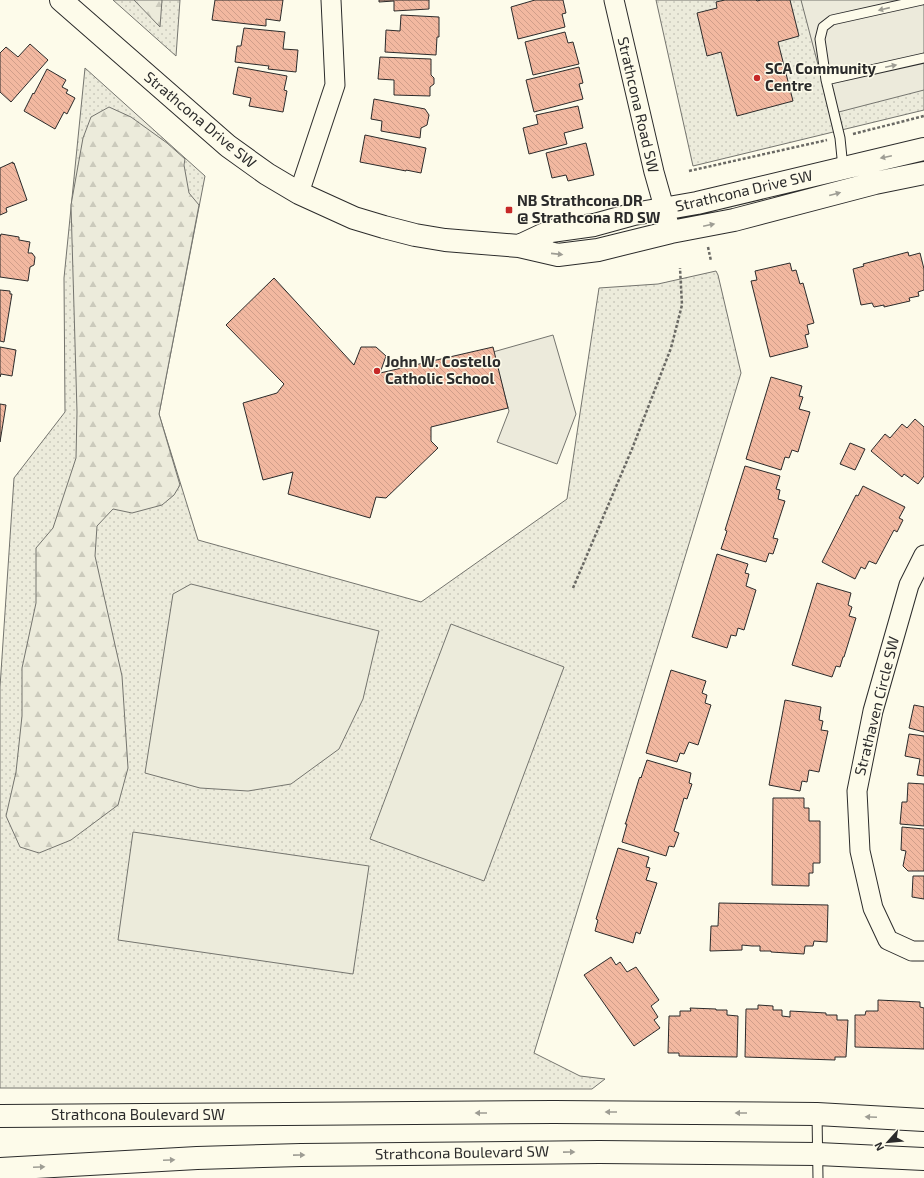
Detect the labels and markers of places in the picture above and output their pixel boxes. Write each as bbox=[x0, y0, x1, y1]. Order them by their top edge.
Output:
place label: SCA Community Centre bbox=[765, 59, 877, 94]
marker: SCA Community Centre bbox=[752, 73, 762, 83]
place label: NB Strathcona DR @ Strathcona RD SW bbox=[517, 191, 661, 226]
marker: NB Strathcona DR @ Strathcona RD SW bbox=[504, 205, 514, 215]
place label: John W. Costello Catholic School bbox=[385, 352, 501, 387]
marker: John W. Costello Catholic School bbox=[372, 366, 382, 376]

